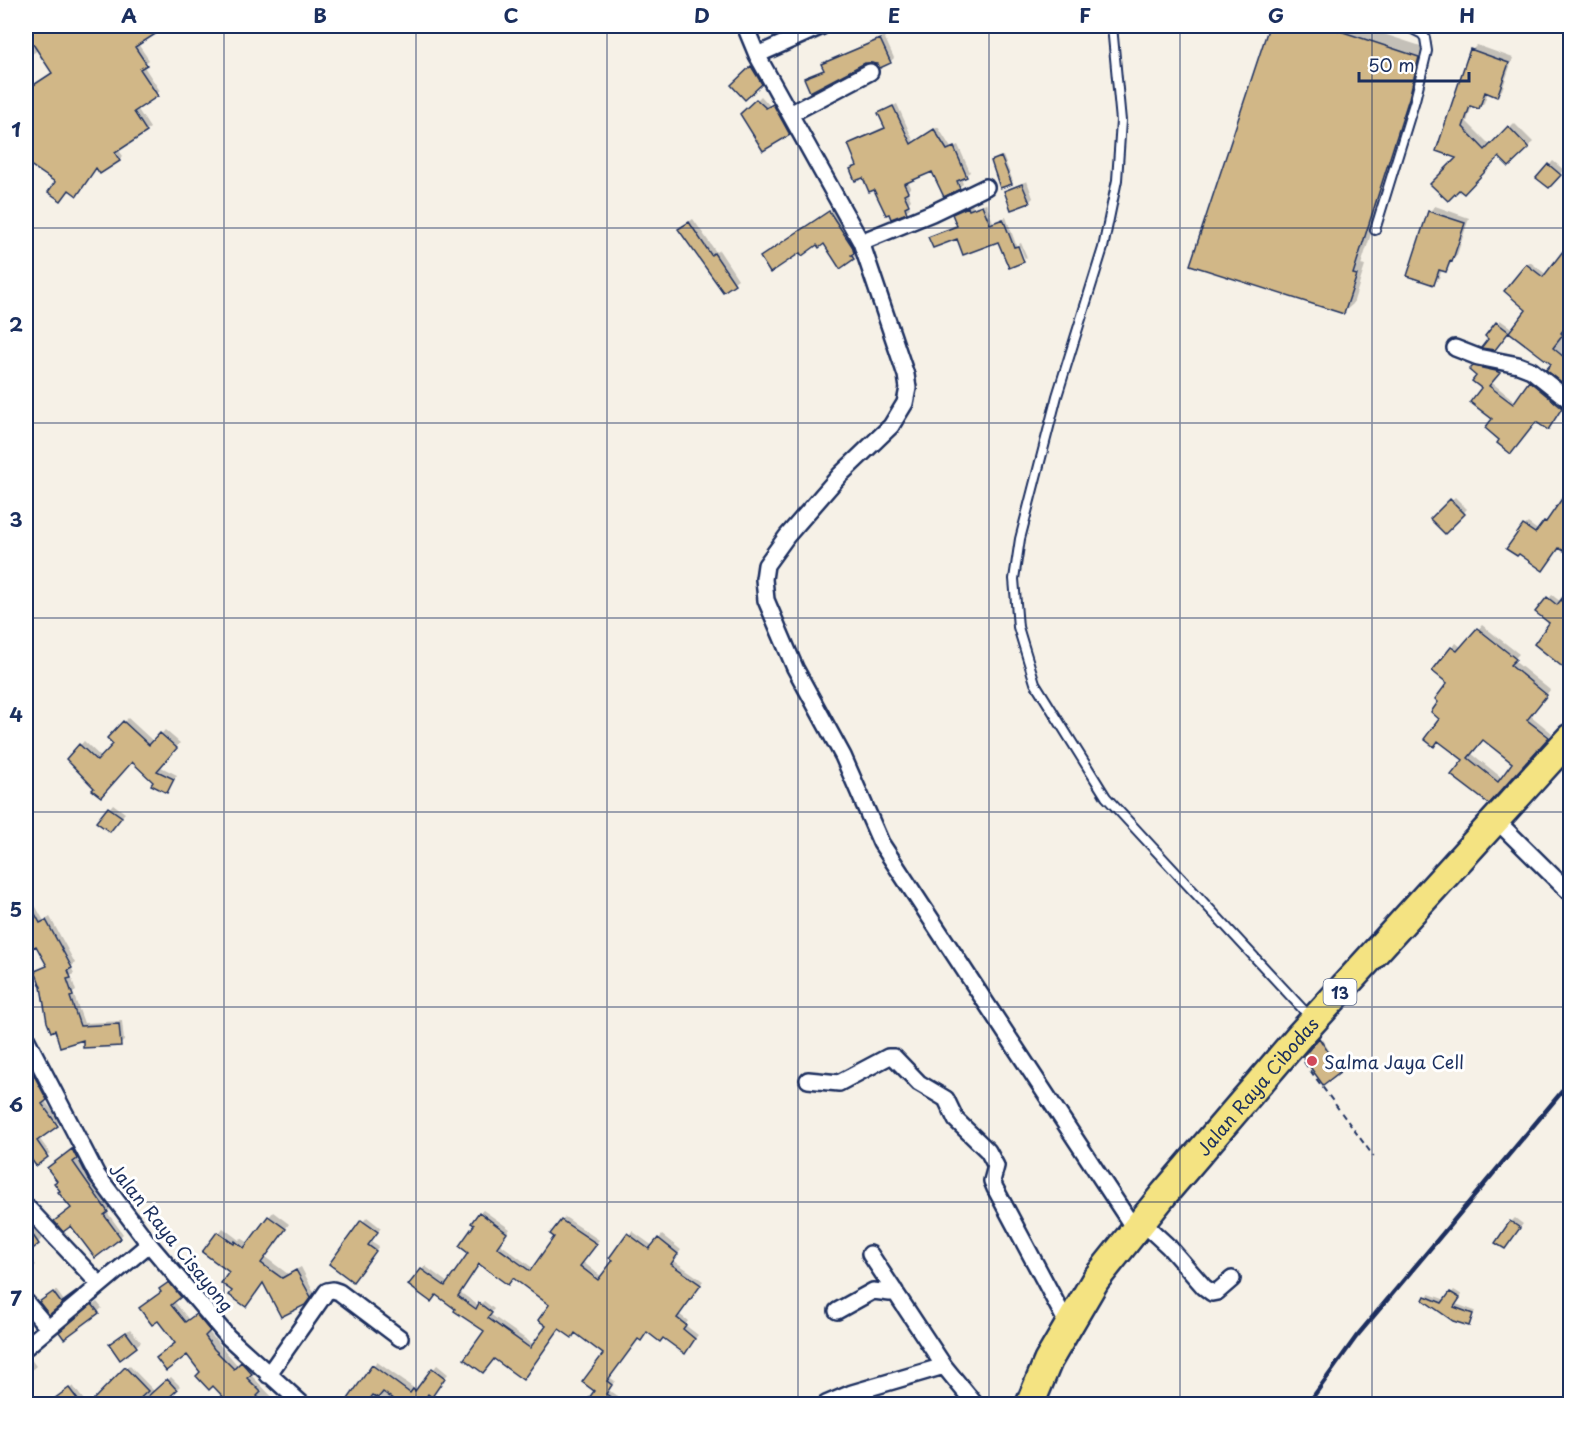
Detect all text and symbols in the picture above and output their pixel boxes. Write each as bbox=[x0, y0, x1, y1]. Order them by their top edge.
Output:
text: A bbox=[121, 0, 137, 30]
text: B bbox=[313, 0, 327, 30]
text: C bbox=[503, 0, 519, 30]
text: D bbox=[694, 0, 710, 30]
text: E bbox=[888, 0, 900, 30]
text: F bbox=[1079, 0, 1091, 30]
text: G bbox=[1268, 0, 1284, 30]
text: H bbox=[1459, 0, 1475, 30]
scale bar bbox=[1359, 45, 1468, 83]
text: 50 m bbox=[1368, 51, 1415, 78]
text: 1 bbox=[11, 114, 21, 144]
text: 2 bbox=[9, 309, 23, 339]
text: 3 bbox=[9, 504, 23, 534]
text: 4 bbox=[9, 699, 23, 729]
text: 5 bbox=[10, 894, 22, 924]
road number: 13 bbox=[1324, 979, 1356, 1005]
street label: Jalan Raya Cibodas bbox=[1189, 1011, 1324, 1161]
place label: Salma Jaya Cell bbox=[1324, 1048, 1464, 1075]
marker: Salma Jaya Cell bbox=[1305, 1054, 1319, 1068]
text: 6 bbox=[9, 1089, 23, 1119]
street label: Jalan Raya Cisayong bbox=[103, 1157, 241, 1317]
text: 7 bbox=[10, 1283, 22, 1313]

